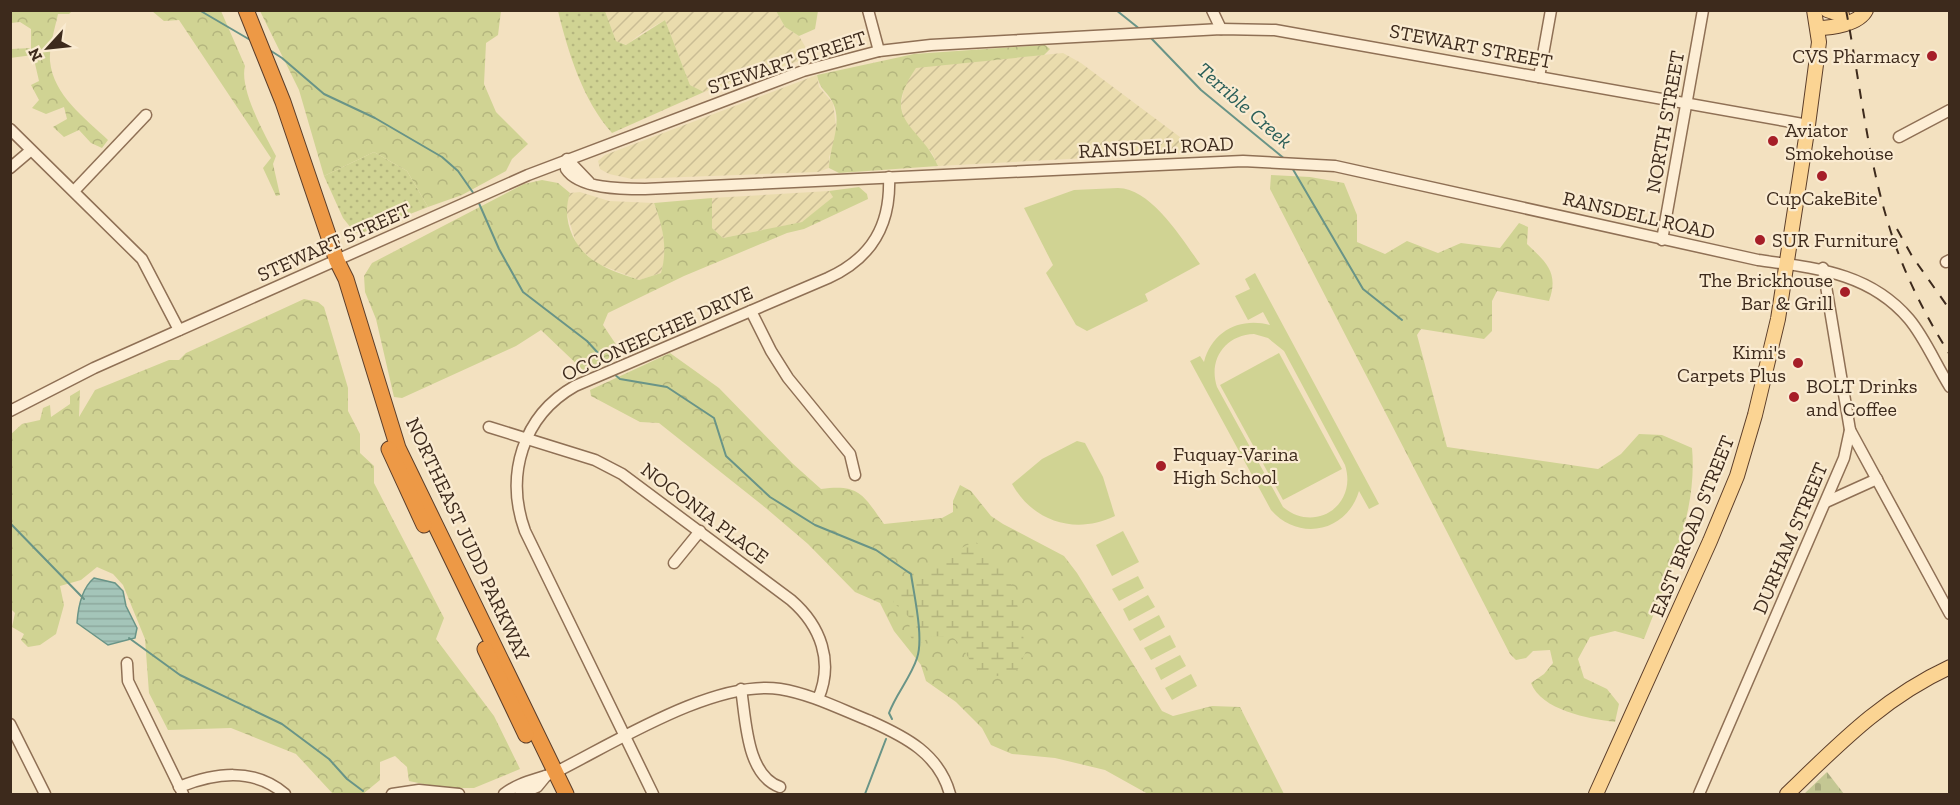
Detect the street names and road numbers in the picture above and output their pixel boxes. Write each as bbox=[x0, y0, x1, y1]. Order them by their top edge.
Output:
street label: STEWART STREET bbox=[1388, 18, 1554, 74]
street label: STEWART STREET bbox=[705, 25, 869, 99]
street label: NORTH STREET bbox=[1641, 49, 1689, 195]
street label: RANSDELL ROAD bbox=[1078, 131, 1234, 163]
street label: RANSDELL ROAD bbox=[1561, 186, 1717, 244]
street label: STEWART STREET bbox=[254, 197, 414, 287]
street label: OCCONEECHEE DRIVE bbox=[558, 280, 756, 386]
street label: NORTHEAST JUDD PARKWAY bbox=[401, 413, 535, 665]
street label: EAST BROAD STREET bbox=[1645, 432, 1739, 620]
street label: NOCONIA PLACE bbox=[636, 457, 774, 569]
street label: DURHAM STREET bbox=[1747, 459, 1833, 617]

